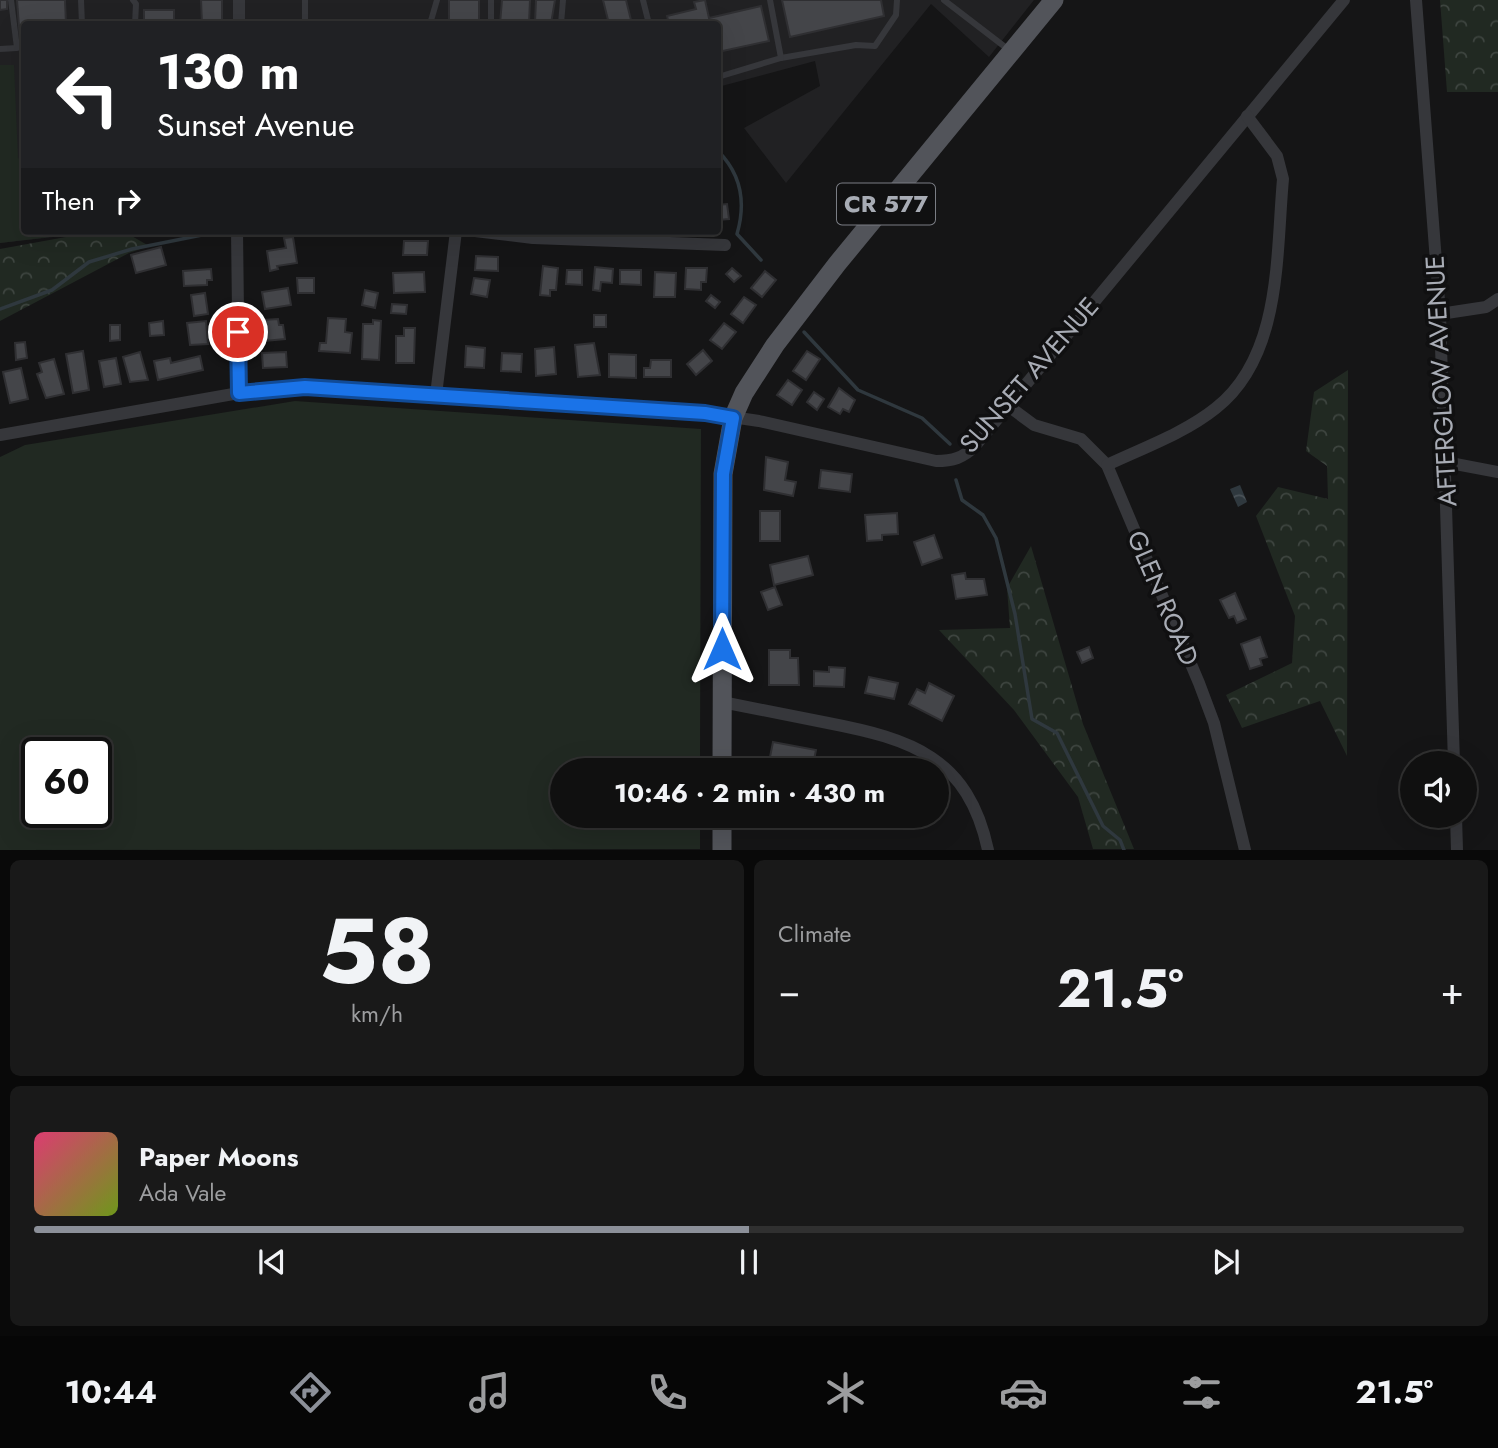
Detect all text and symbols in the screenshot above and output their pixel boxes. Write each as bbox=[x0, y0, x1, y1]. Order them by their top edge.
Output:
text: 130 m bbox=[157, 37, 300, 107]
icon: left bbox=[42, 49, 133, 140]
text: Sunset Avenue bbox=[157, 102, 354, 148]
text: Then bbox=[42, 182, 95, 220]
icon: right bbox=[109, 182, 147, 220]
road number: CR 577 bbox=[837, 184, 935, 224]
street label: AFTERGLOW AVENUE bbox=[1415, 254, 1467, 508]
street label: SUNSET AVENUE bbox=[950, 289, 1108, 461]
pin bbox=[208, 302, 268, 362]
icon: arrive bbox=[219, 313, 257, 351]
street label: GLEN ROAD bbox=[1118, 525, 1208, 671]
position arrow bbox=[685, 612, 759, 686]
speed limit sign: 60 bbox=[21, 737, 112, 828]
map controls bbox=[1400, 751, 1477, 828]
button: sound bbox=[1400, 751, 1477, 828]
text: 10:46 · 2 min · 430 m bbox=[614, 774, 885, 812]
text: 58 bbox=[319, 886, 435, 1017]
text: Climate bbox=[778, 917, 851, 951]
text: 21.5° bbox=[1057, 951, 1184, 1027]
text: − bbox=[778, 963, 800, 1018]
text: + bbox=[1441, 963, 1464, 1018]
text: km/h bbox=[351, 997, 403, 1031]
text: Paper Moons bbox=[139, 1138, 299, 1176]
text: Ada Vale bbox=[139, 1176, 226, 1210]
icon: previous bbox=[253, 1243, 291, 1281]
icon: pause bbox=[730, 1243, 768, 1281]
icon: next bbox=[1207, 1243, 1245, 1281]
icon: directions bbox=[286, 1368, 335, 1417]
icon: music bbox=[465, 1368, 514, 1417]
icon: phone bbox=[643, 1368, 692, 1417]
icon: climate bbox=[821, 1368, 870, 1417]
icon: car bbox=[999, 1368, 1048, 1417]
icon: filters bbox=[1177, 1368, 1226, 1417]
text: 10:44 bbox=[65, 1369, 157, 1415]
text: 21.5° bbox=[1356, 1369, 1433, 1415]

